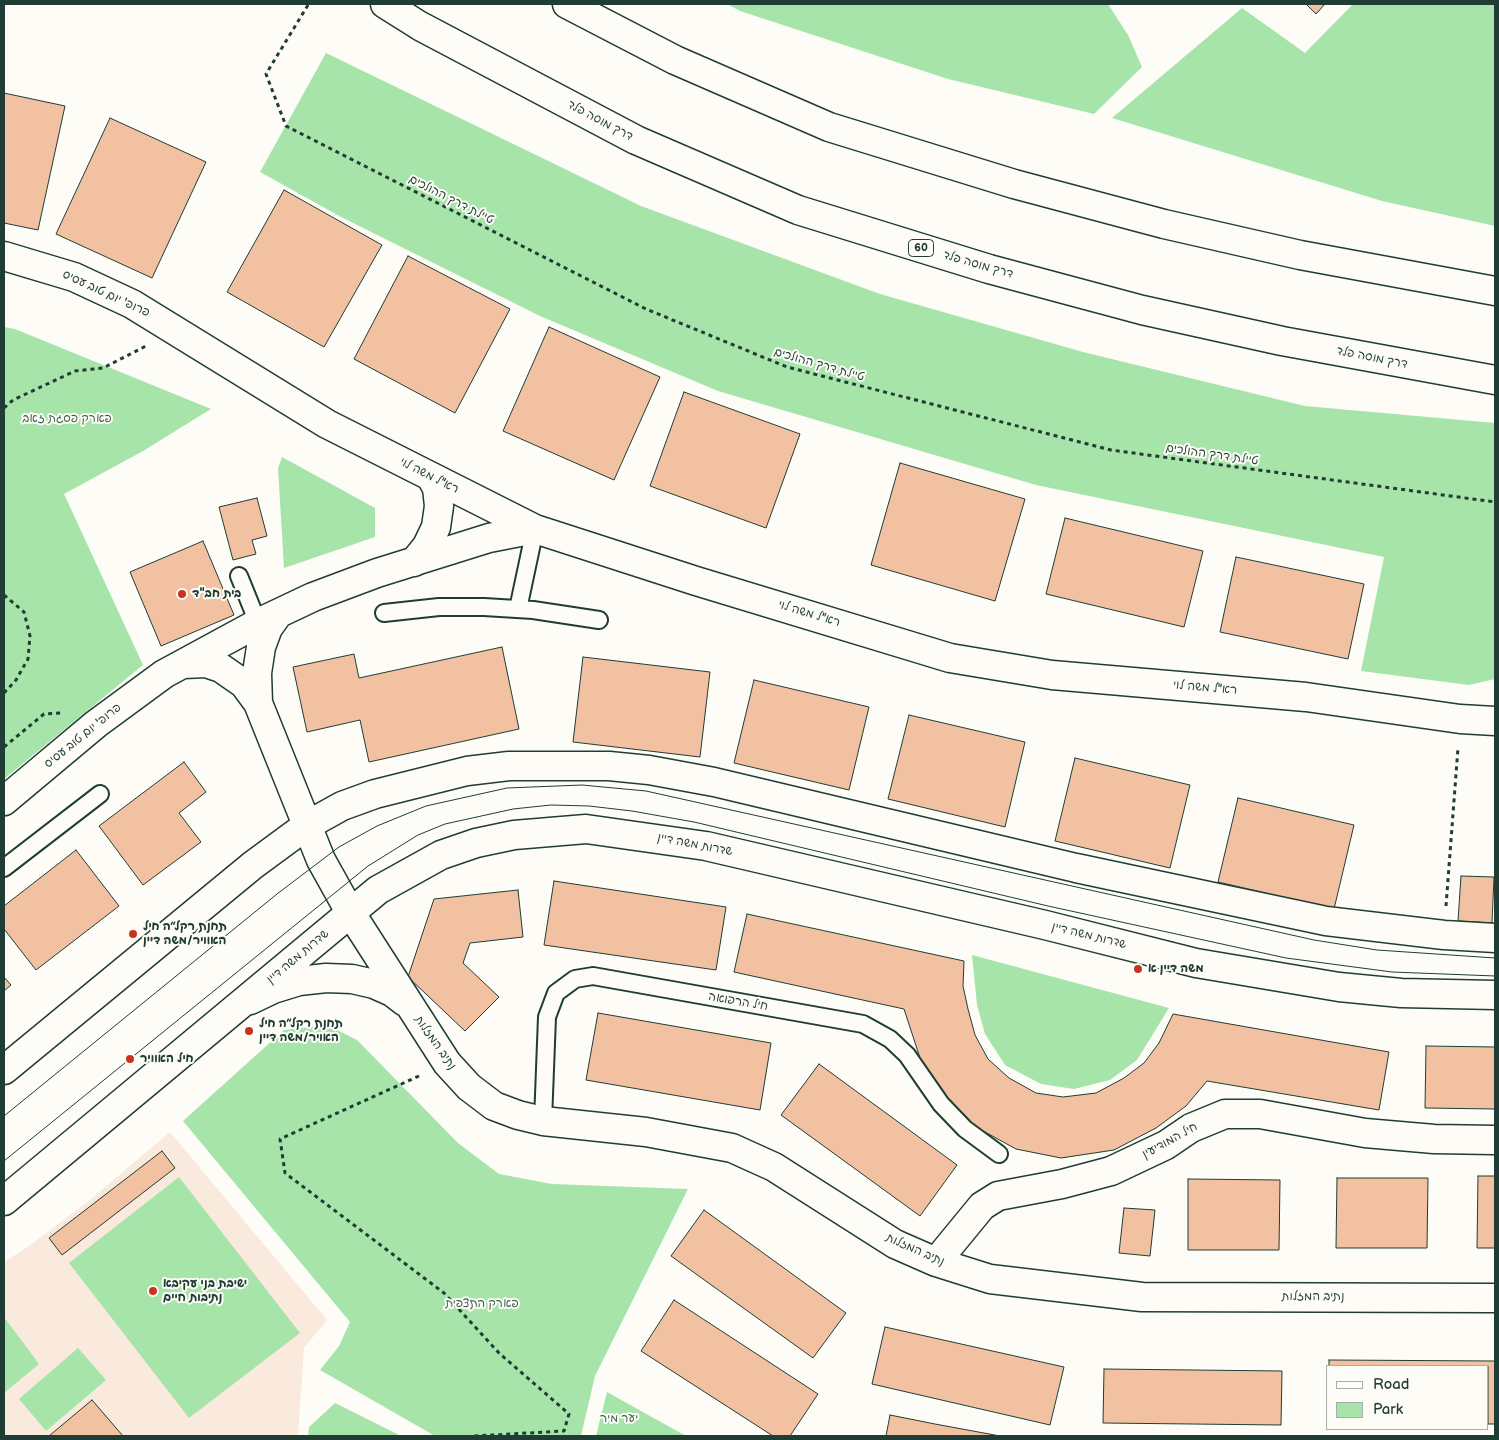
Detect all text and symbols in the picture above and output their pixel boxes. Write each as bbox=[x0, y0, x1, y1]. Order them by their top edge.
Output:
street label: דרך מוסה פלד bbox=[565, 98, 635, 144]
street label: טיילת דרך ההולכים bbox=[406, 172, 496, 228]
road number: 60 bbox=[908, 240, 934, 256]
street label: דרך מוסה פלד bbox=[941, 248, 1015, 282]
street label: פרופ' יום טוב עסיס bbox=[60, 267, 152, 321]
street label: דרך מוסה פלד bbox=[1335, 344, 1409, 372]
street label: טיילת דרך ההולכים bbox=[772, 345, 866, 385]
park label: פארק פסגת זאב bbox=[22, 412, 112, 426]
street label: טיילת דרך ההולכים bbox=[1165, 441, 1259, 469]
street label: רא"ל משה לוי bbox=[397, 455, 461, 497]
place label: בית חב"ד bbox=[192, 587, 241, 601]
marker: בית חב"ד bbox=[176, 588, 188, 600]
street label: רא"ל משה לוי bbox=[776, 598, 842, 630]
street label: רא"ל משה לוי bbox=[1172, 678, 1238, 698]
street label: פרופ' יום טוב עסיס bbox=[42, 701, 124, 771]
street label: שדרות משה דיין bbox=[656, 831, 734, 859]
place label: תחנת רקל״ה חיל האוויר/משה דיין bbox=[143, 920, 227, 948]
street label: שדרות משה דיין bbox=[1050, 920, 1128, 952]
street label: שדרות משה דיין bbox=[264, 927, 332, 987]
marker: תחנת רקל״ה חיל האוויר/משה דיין bbox=[127, 928, 139, 940]
place label: משה דיין א bbox=[1148, 962, 1204, 976]
marker: משה דיין א bbox=[1132, 963, 1144, 975]
street label: חיל הרפואה bbox=[707, 990, 769, 1014]
street label: נתיב המזלות bbox=[411, 1013, 459, 1073]
place label: תחנת רקל״ה חיל האויר/משה דיין bbox=[259, 1017, 343, 1045]
marker: תחנת רקל״ה חיל האויר/משה דיין bbox=[243, 1025, 255, 1037]
place label: חיל האוויר bbox=[140, 1052, 193, 1066]
marker: חיל האוויר bbox=[124, 1053, 136, 1065]
street label: חיל המודיעין bbox=[1140, 1120, 1200, 1162]
street label: נתיב המזלות bbox=[883, 1231, 947, 1269]
place label: ישיבת בני עקיבא נתיבות חיים bbox=[163, 1277, 247, 1305]
marker: ישיבת בני עקיבא נתיבות חיים bbox=[147, 1285, 159, 1297]
street label: נתיב המזלות bbox=[1282, 1290, 1344, 1304]
park label: פארק התצפית bbox=[445, 1297, 519, 1311]
legend bbox=[1326, 1365, 1489, 1430]
text: Road bbox=[1373, 1375, 1409, 1394]
text: Park bbox=[1373, 1400, 1403, 1419]
park label: יער מיר bbox=[600, 1412, 638, 1426]

